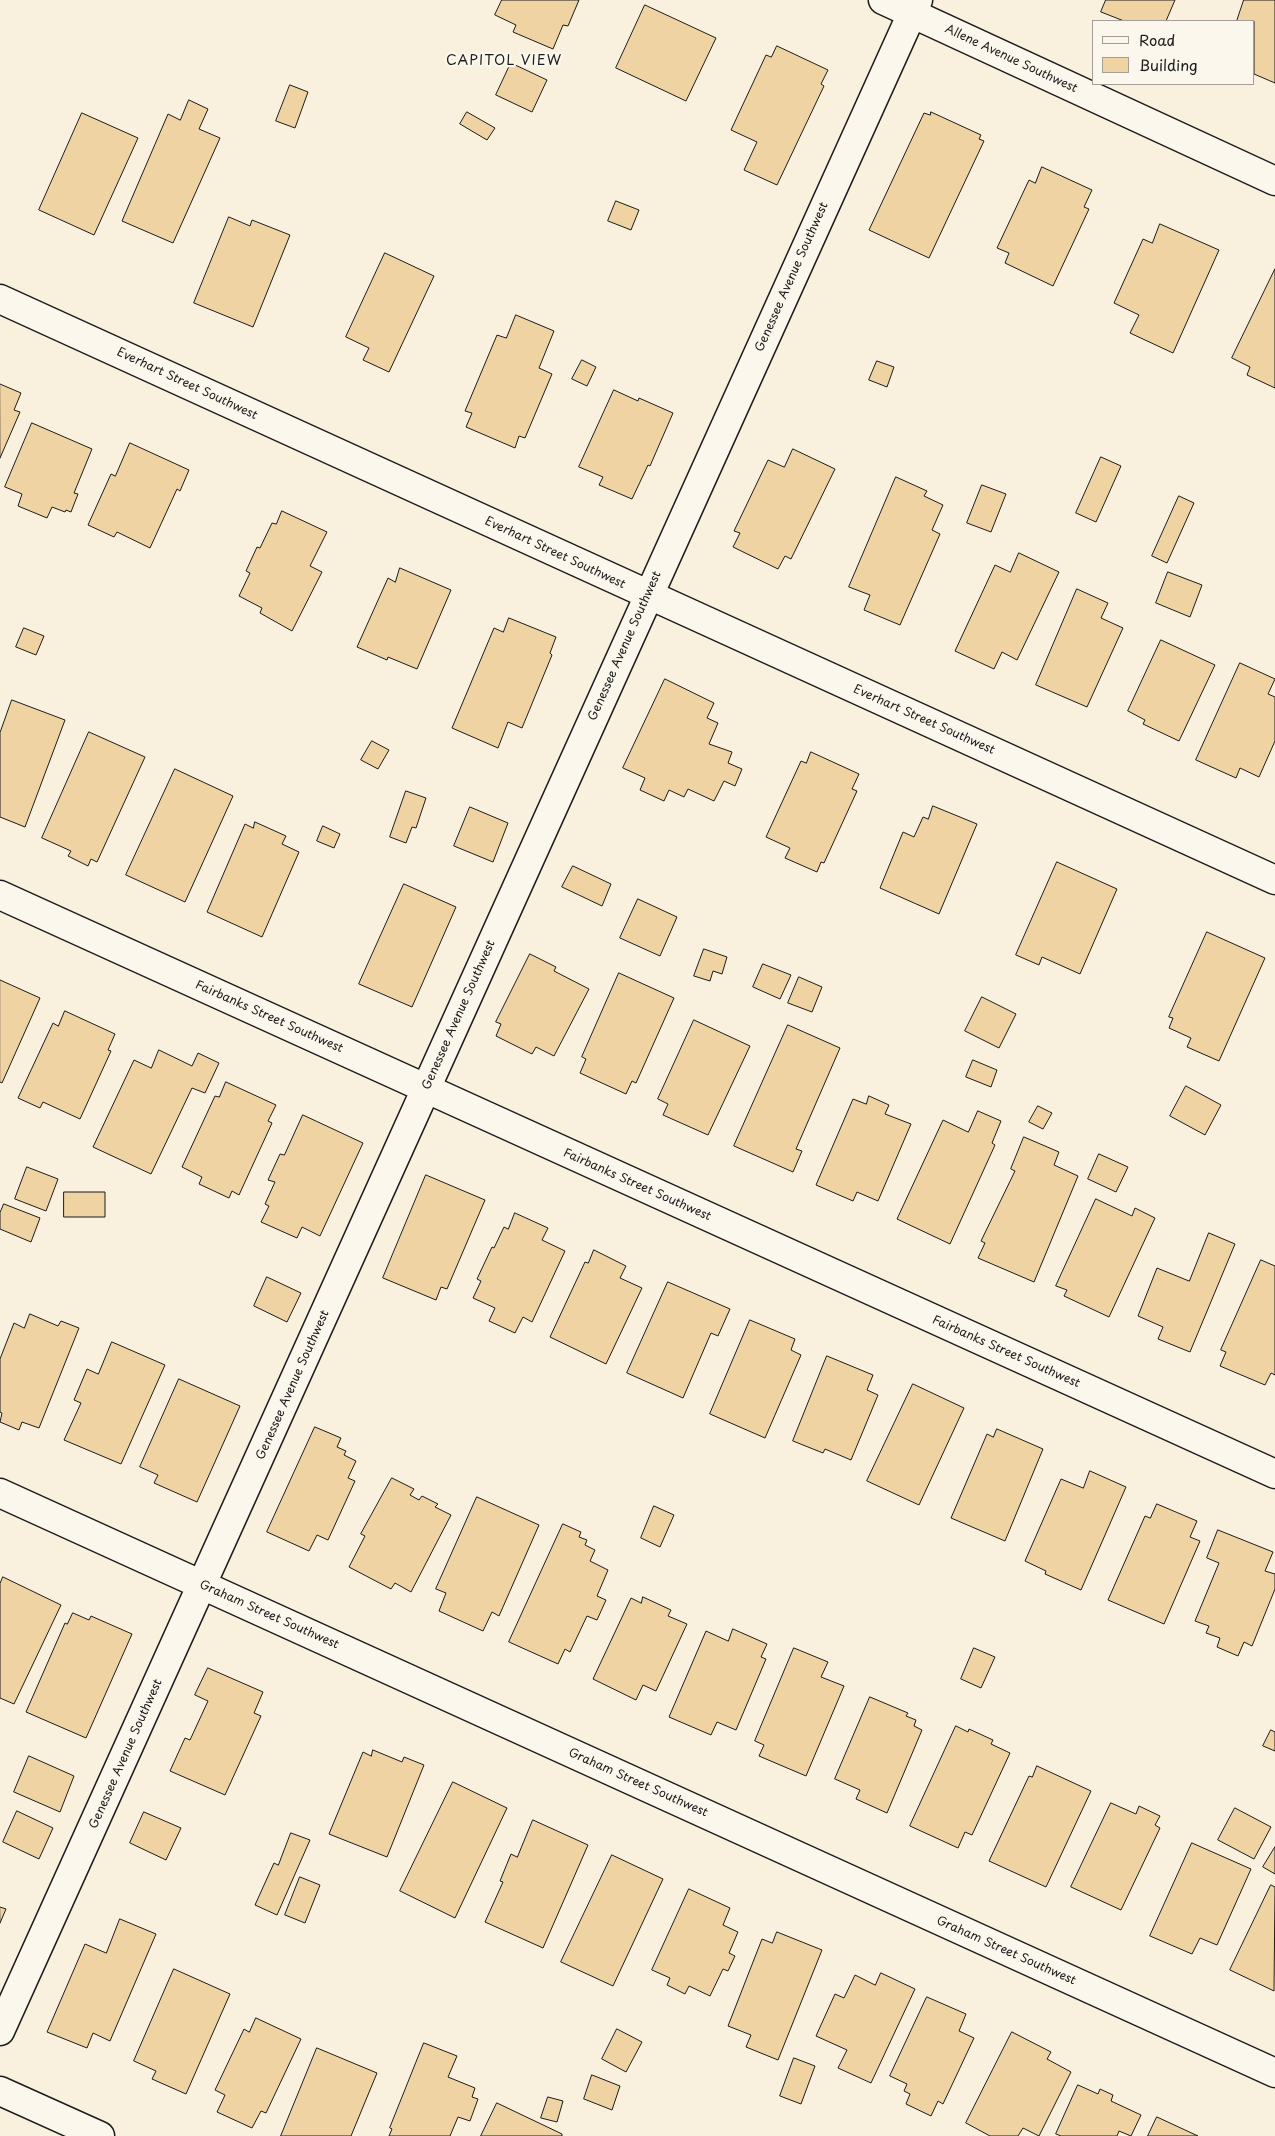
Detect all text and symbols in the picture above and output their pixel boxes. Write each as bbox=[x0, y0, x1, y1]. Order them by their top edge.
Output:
legend bbox=[1092, 20, 1255, 85]
street label: Allene Avenue Southwest bbox=[942, 22, 1080, 96]
text: Road bbox=[1139, 28, 1175, 51]
district label: CAPITOL VIEW bbox=[444, 53, 564, 69]
text: Building bbox=[1139, 53, 1198, 76]
street label: Genessee Avenue Southwest bbox=[752, 200, 832, 354]
street label: Everhart Street Southwest bbox=[114, 345, 260, 423]
street label: Everhart Street Southwest bbox=[482, 514, 628, 592]
street label: Genessee Avenue Southwest bbox=[585, 569, 665, 723]
street label: Everhart Street Southwest bbox=[851, 682, 997, 758]
street label: Genessee Avenue Southwest bbox=[419, 938, 499, 1092]
street label: Fairbanks Street Southwest bbox=[193, 978, 345, 1056]
street label: Fairbanks Street Southwest bbox=[561, 1146, 713, 1224]
street label: Genessee Avenue Southwest bbox=[253, 1308, 333, 1462]
street label: Fairbanks Street Southwest bbox=[930, 1313, 1082, 1391]
street label: Graham Street Southwest bbox=[197, 1578, 341, 1652]
street label: Genessee Avenue Southwest bbox=[86, 1677, 166, 1831]
street label: Graham Street Southwest bbox=[566, 1746, 710, 1820]
street label: Graham Street Southwest bbox=[934, 1914, 1078, 1988]

